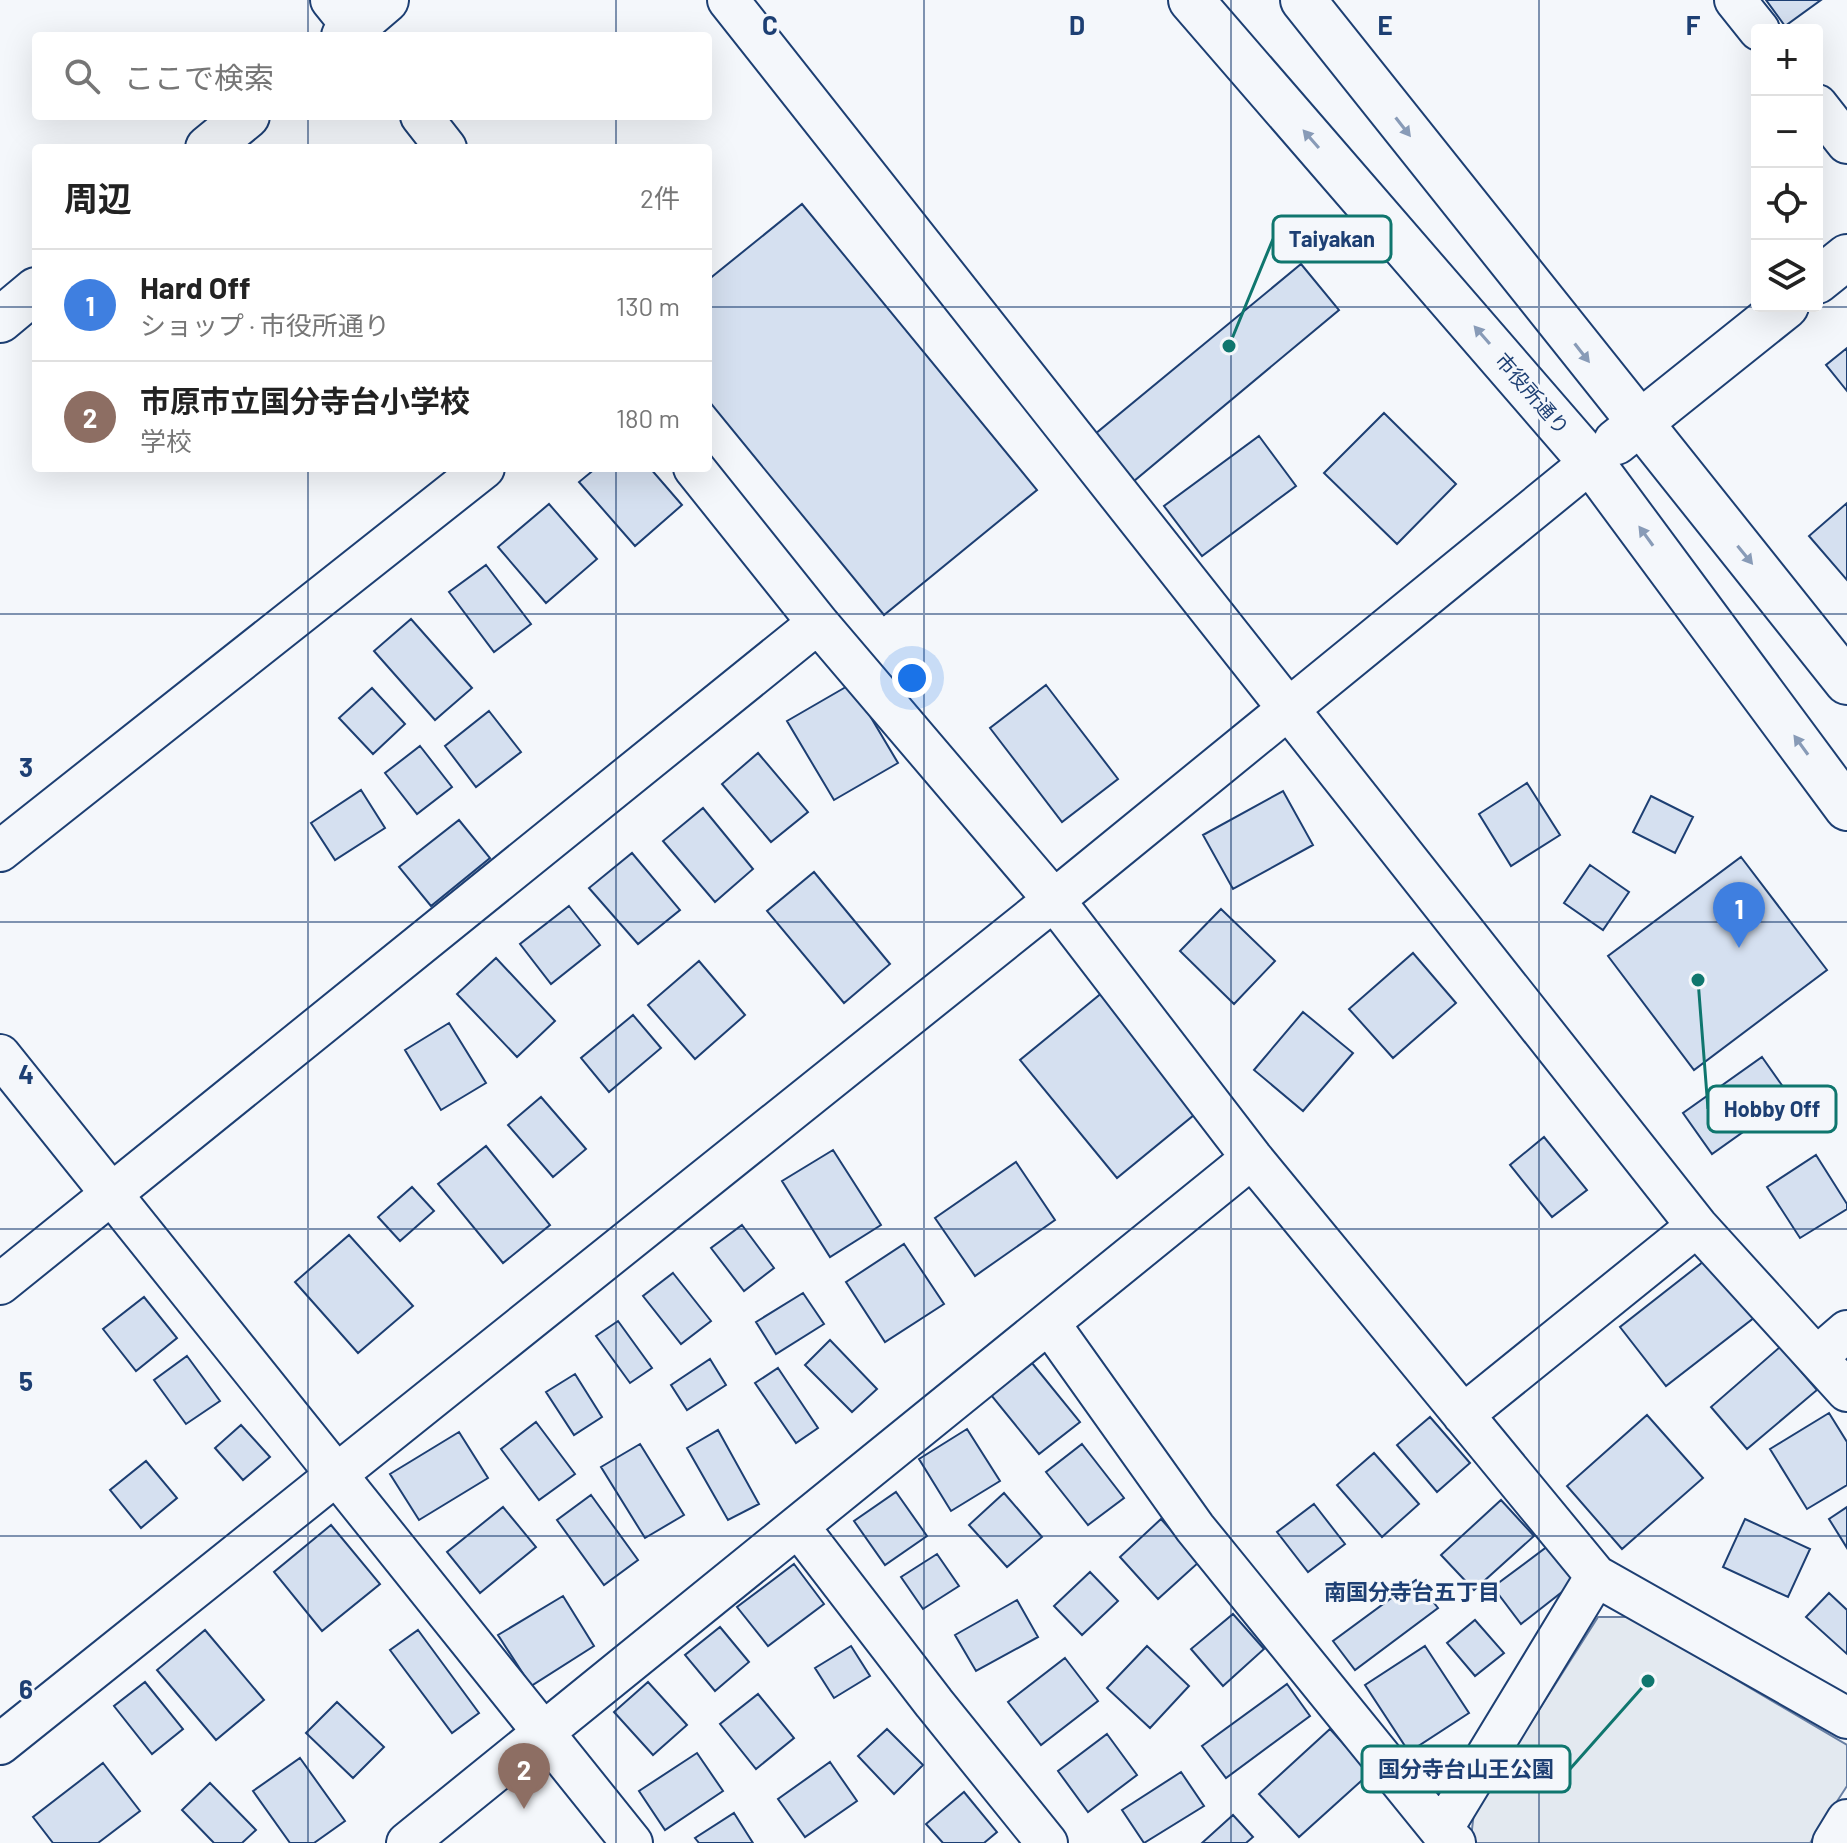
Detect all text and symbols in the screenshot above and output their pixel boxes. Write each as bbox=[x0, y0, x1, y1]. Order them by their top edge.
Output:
text: C bbox=[762, 9, 778, 40]
text: D bbox=[1069, 9, 1085, 40]
text: E bbox=[1377, 9, 1393, 40]
text: F bbox=[1686, 9, 1701, 40]
map controls bbox=[1751, 24, 1823, 312]
button: + bbox=[1751, 24, 1823, 96]
search box bbox=[32, 32, 712, 120]
icon: search bbox=[60, 54, 104, 98]
text: ここで検索 bbox=[124, 59, 274, 95]
button: − bbox=[1751, 96, 1823, 168]
one-way arrow bbox=[1395, 117, 1411, 137]
one-way arrow bbox=[1303, 129, 1321, 148]
button: locate bbox=[1751, 168, 1823, 240]
text: 周辺 bbox=[64, 177, 132, 218]
text: 2件 bbox=[640, 182, 680, 213]
callout: Taiyakan bbox=[1273, 216, 1391, 262]
text: Taiyakan bbox=[1289, 225, 1375, 251]
button: layers bbox=[1751, 240, 1823, 312]
text: Hard Off bbox=[140, 269, 251, 305]
text: 1 bbox=[85, 290, 95, 321]
text: 130 m bbox=[616, 290, 680, 321]
text: ショップ · 市役所通り bbox=[140, 309, 390, 340]
one-way arrow bbox=[1473, 326, 1491, 345]
one-way arrow bbox=[1574, 343, 1590, 363]
street label: 市役所通り bbox=[1491, 348, 1575, 439]
text: 市原市立国分寺台小学校 bbox=[140, 382, 470, 418]
text: 2 bbox=[83, 402, 97, 433]
text: 180 m bbox=[616, 402, 680, 433]
text: 学校 bbox=[140, 425, 192, 456]
one-way arrow bbox=[1639, 526, 1655, 547]
one-way arrow bbox=[1736, 545, 1753, 565]
your location bbox=[892, 658, 932, 698]
one-way arrow bbox=[1793, 735, 1809, 756]
text: 3 bbox=[19, 751, 33, 782]
pin: 1 bbox=[1713, 882, 1765, 948]
text: 4 bbox=[18, 1058, 34, 1089]
callout: Hobby Off bbox=[1708, 1086, 1836, 1132]
text: Hobby Off bbox=[1724, 1095, 1820, 1121]
text: 5 bbox=[19, 1365, 33, 1396]
district label: 南国分寺台五丁目 bbox=[1324, 1578, 1500, 1604]
text: 6 bbox=[19, 1673, 33, 1704]
pin: 2 bbox=[498, 1743, 550, 1809]
callout: 国分寺台山王公園 bbox=[1362, 1746, 1570, 1792]
text: 国分寺台山王公園 bbox=[1378, 1755, 1554, 1781]

